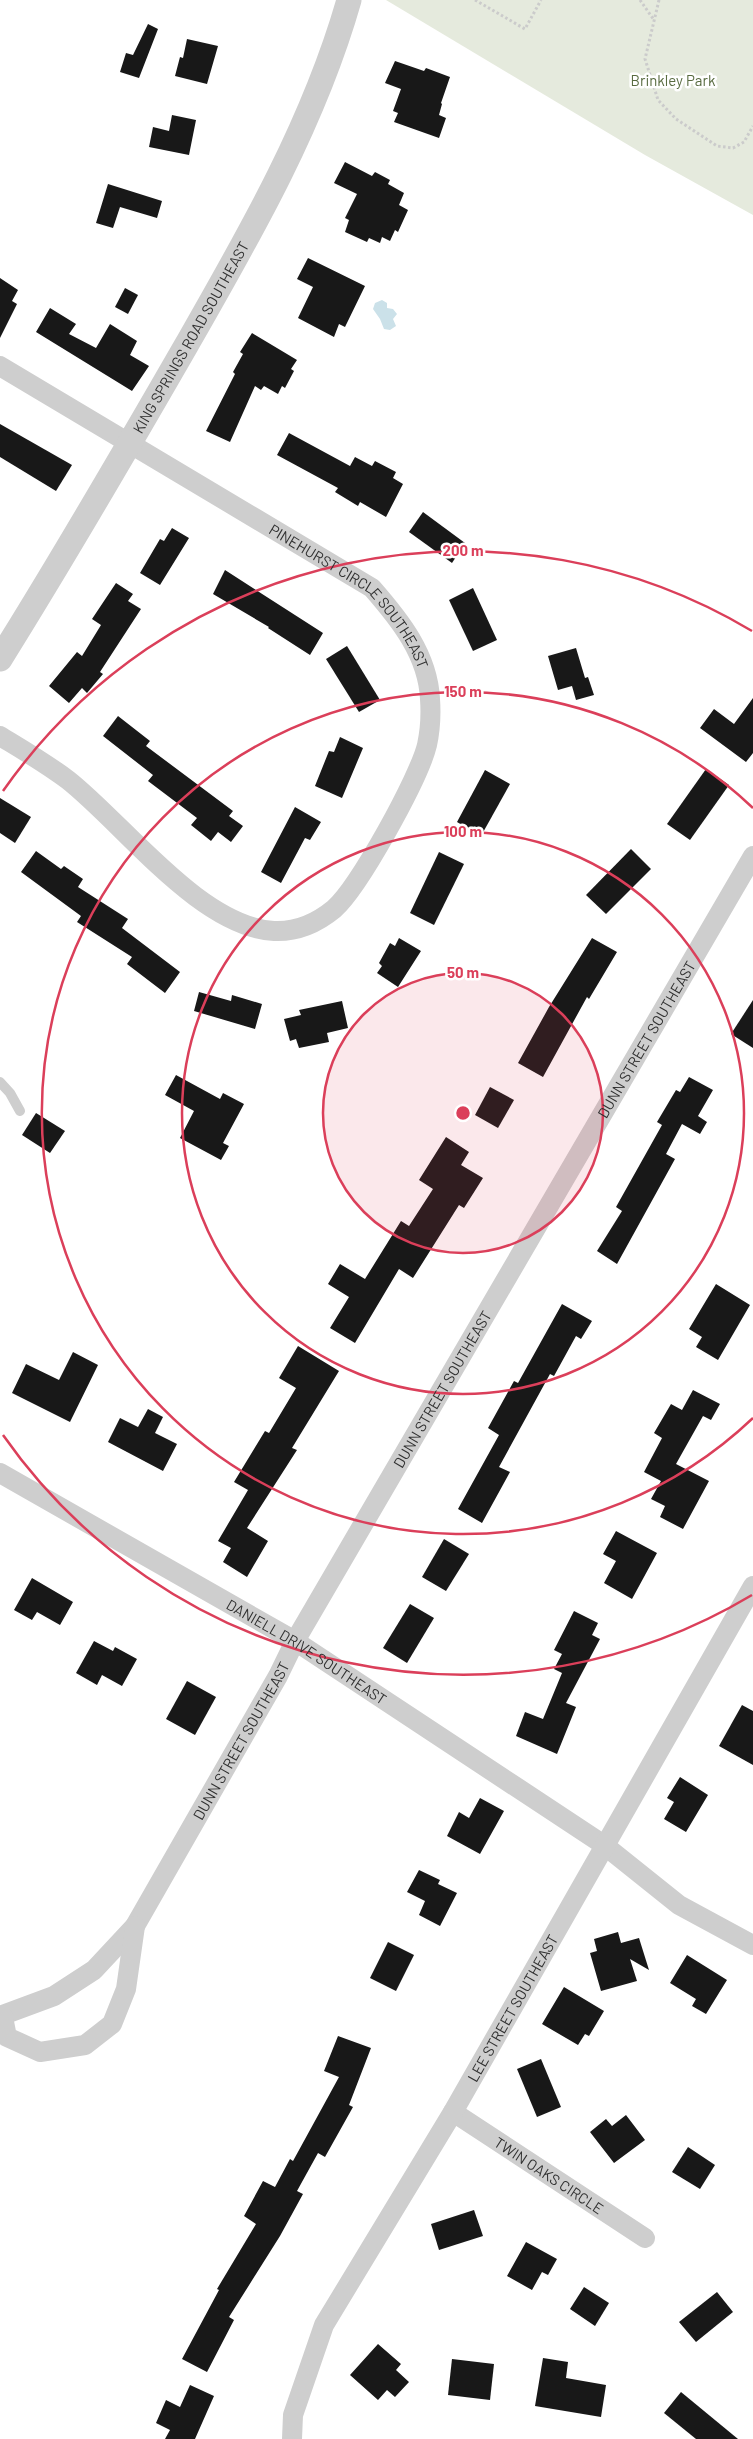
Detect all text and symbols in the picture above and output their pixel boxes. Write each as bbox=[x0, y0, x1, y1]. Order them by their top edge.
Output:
park label: Brinkley Park bbox=[631, 71, 716, 89]
street label: KING SPRINGS ROAD SOUTHEAST bbox=[128, 238, 252, 436]
street label: PINEHURST CIRCLE SOUTHEAST bbox=[266, 520, 432, 670]
text: 200 m bbox=[442, 541, 484, 559]
text: 150 m bbox=[444, 682, 482, 700]
text: 100 m bbox=[444, 822, 482, 840]
street label: DUNN STREET SOUTHEAST bbox=[593, 957, 699, 1121]
text: 50 m bbox=[447, 963, 479, 981]
centre of rings bbox=[454, 1104, 472, 1122]
street label: DUNN STREET SOUTHEAST bbox=[389, 1307, 495, 1471]
street label: DANIELL DRIVE SOUTHEAST bbox=[224, 1595, 390, 1708]
street label: DUNN STREET SOUTHEAST bbox=[189, 1659, 293, 1823]
street label: LEE STREET SOUTHEAST bbox=[463, 1931, 561, 2085]
street label: TWIN OAKS CIRCLE bbox=[491, 2133, 607, 2217]

